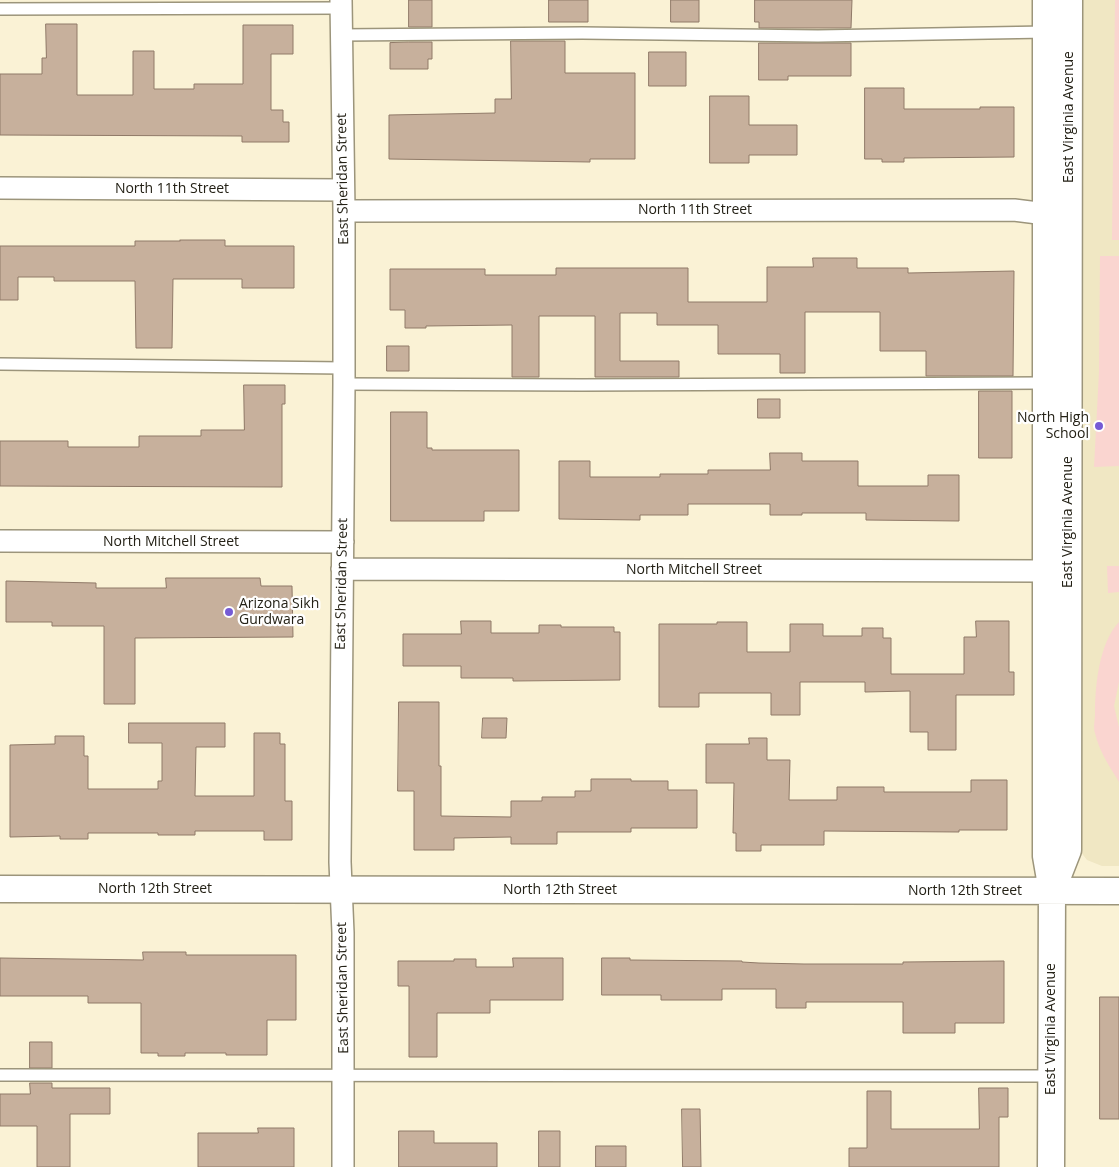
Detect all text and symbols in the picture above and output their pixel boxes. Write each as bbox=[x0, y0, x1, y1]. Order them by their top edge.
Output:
street label: East Virginia Avenue bbox=[1061, 51, 1077, 183]
street label: East Sheridan Street bbox=[333, 113, 353, 245]
street label: North 11th Street bbox=[115, 181, 229, 197]
street label: North 11th Street bbox=[638, 202, 752, 218]
place label: North High School bbox=[1017, 410, 1089, 442]
marker: North High School bbox=[1093, 420, 1105, 432]
street label: East Virginia Avenue bbox=[1060, 456, 1076, 588]
street label: East Sheridan Street bbox=[332, 518, 352, 650]
street label: North Mitchell Street bbox=[103, 534, 239, 550]
street label: North Mitchell Street bbox=[626, 562, 762, 578]
place label: Arizona Sikh Gurdwara bbox=[239, 596, 319, 628]
marker: Arizona Sikh Gurdwara bbox=[223, 606, 235, 618]
street label: North 12th Street bbox=[98, 881, 212, 897]
street label: North 12th Street bbox=[503, 882, 617, 898]
street label: North 12th Street bbox=[908, 883, 1022, 899]
street label: East Sheridan Street bbox=[333, 922, 353, 1054]
street label: East Virginia Avenue bbox=[1043, 963, 1059, 1095]

